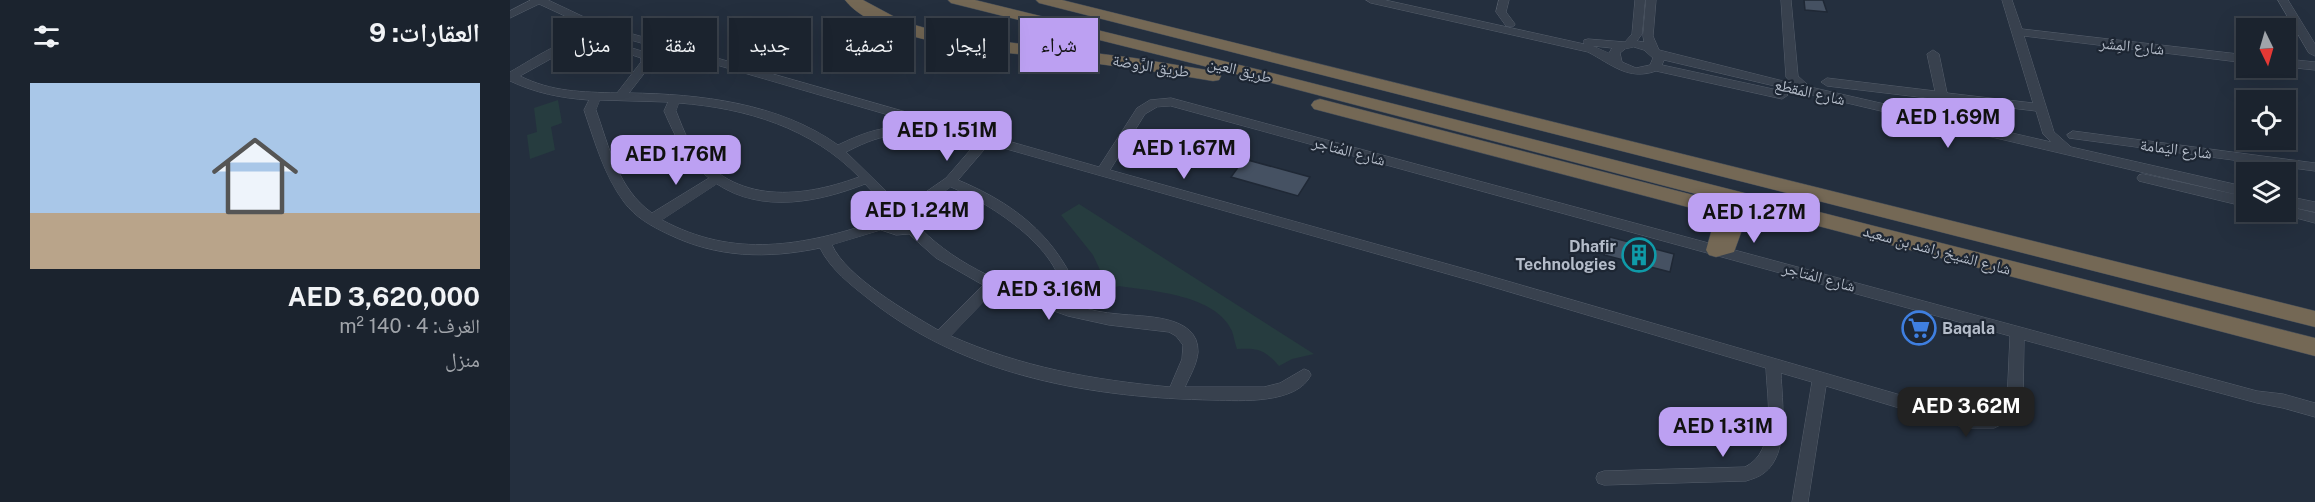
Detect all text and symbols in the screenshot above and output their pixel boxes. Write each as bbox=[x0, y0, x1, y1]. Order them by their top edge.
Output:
text: العقارات: 9 bbox=[369, 17, 480, 48]
chip: منزل bbox=[553, 18, 631, 72]
chip: شقة bbox=[643, 18, 717, 72]
chip: جديد bbox=[729, 18, 811, 72]
chip: تصفية bbox=[823, 18, 914, 72]
chip: إيجار bbox=[926, 18, 1008, 72]
chip: شراء bbox=[1020, 18, 1098, 72]
north arrow bbox=[2236, 18, 2296, 78]
map controls bbox=[2236, 18, 2296, 222]
icon: filters bbox=[30, 20, 63, 53]
street label: شارع المِشَر bbox=[2097, 33, 2165, 60]
street label: طريق الرَّوضة bbox=[1111, 51, 1191, 82]
street label: طريق العين bbox=[1206, 53, 1274, 88]
street label: شارع المَقطَع bbox=[1773, 75, 1847, 110]
button: locate bbox=[2236, 90, 2296, 150]
pin: AED 1.69M bbox=[1879, 98, 2017, 149]
text: AED 1.69M bbox=[1896, 105, 2000, 129]
pin: AED 1.51M bbox=[878, 111, 1016, 162]
text: AED 1.51M bbox=[897, 118, 997, 142]
icon: home bbox=[201, 122, 309, 230]
pin: AED 1.67M bbox=[1115, 129, 1253, 180]
street label: شارع المُتاجر bbox=[1309, 132, 1387, 171]
pin: AED 1.76M bbox=[607, 135, 745, 186]
street label: شارع اليَمامة bbox=[2139, 135, 2213, 164]
text: AED 1.67M bbox=[1132, 136, 1236, 160]
text: AED 1.76M bbox=[625, 142, 727, 166]
button: layers bbox=[2236, 162, 2296, 222]
pin: AED 1.24M bbox=[848, 191, 986, 242]
pin: AED 1.27M bbox=[1685, 193, 1823, 244]
text: AED 1.24M bbox=[865, 198, 969, 222]
text: AED 1.27M bbox=[1702, 200, 1806, 224]
street label: شارع الشيخ راشد بن سعيد bbox=[1861, 221, 2013, 280]
place label: Dhafir Technologies bbox=[1515, 237, 1616, 274]
building icon: Dhafir Technologies bbox=[1621, 237, 1657, 273]
street label: شارع المُتاجر bbox=[1779, 258, 1857, 297]
pin: AED 3.16M bbox=[980, 270, 1118, 321]
text: AED 3.16M bbox=[996, 277, 1102, 301]
text: AED 3,620,000 bbox=[288, 281, 480, 312]
supermarket icon: Baqala bbox=[1901, 310, 1937, 346]
text: الغرف: 4 · 140 m² bbox=[339, 314, 480, 338]
place label: Baqala bbox=[1942, 319, 1995, 338]
text: منزل bbox=[445, 348, 480, 372]
pin: AED 3.62M bbox=[1897, 387, 2035, 438]
text: AED 3.62M bbox=[1911, 394, 2021, 418]
pin: AED 1.31M bbox=[1654, 407, 1792, 458]
text: AED 1.31M bbox=[1673, 414, 1773, 438]

